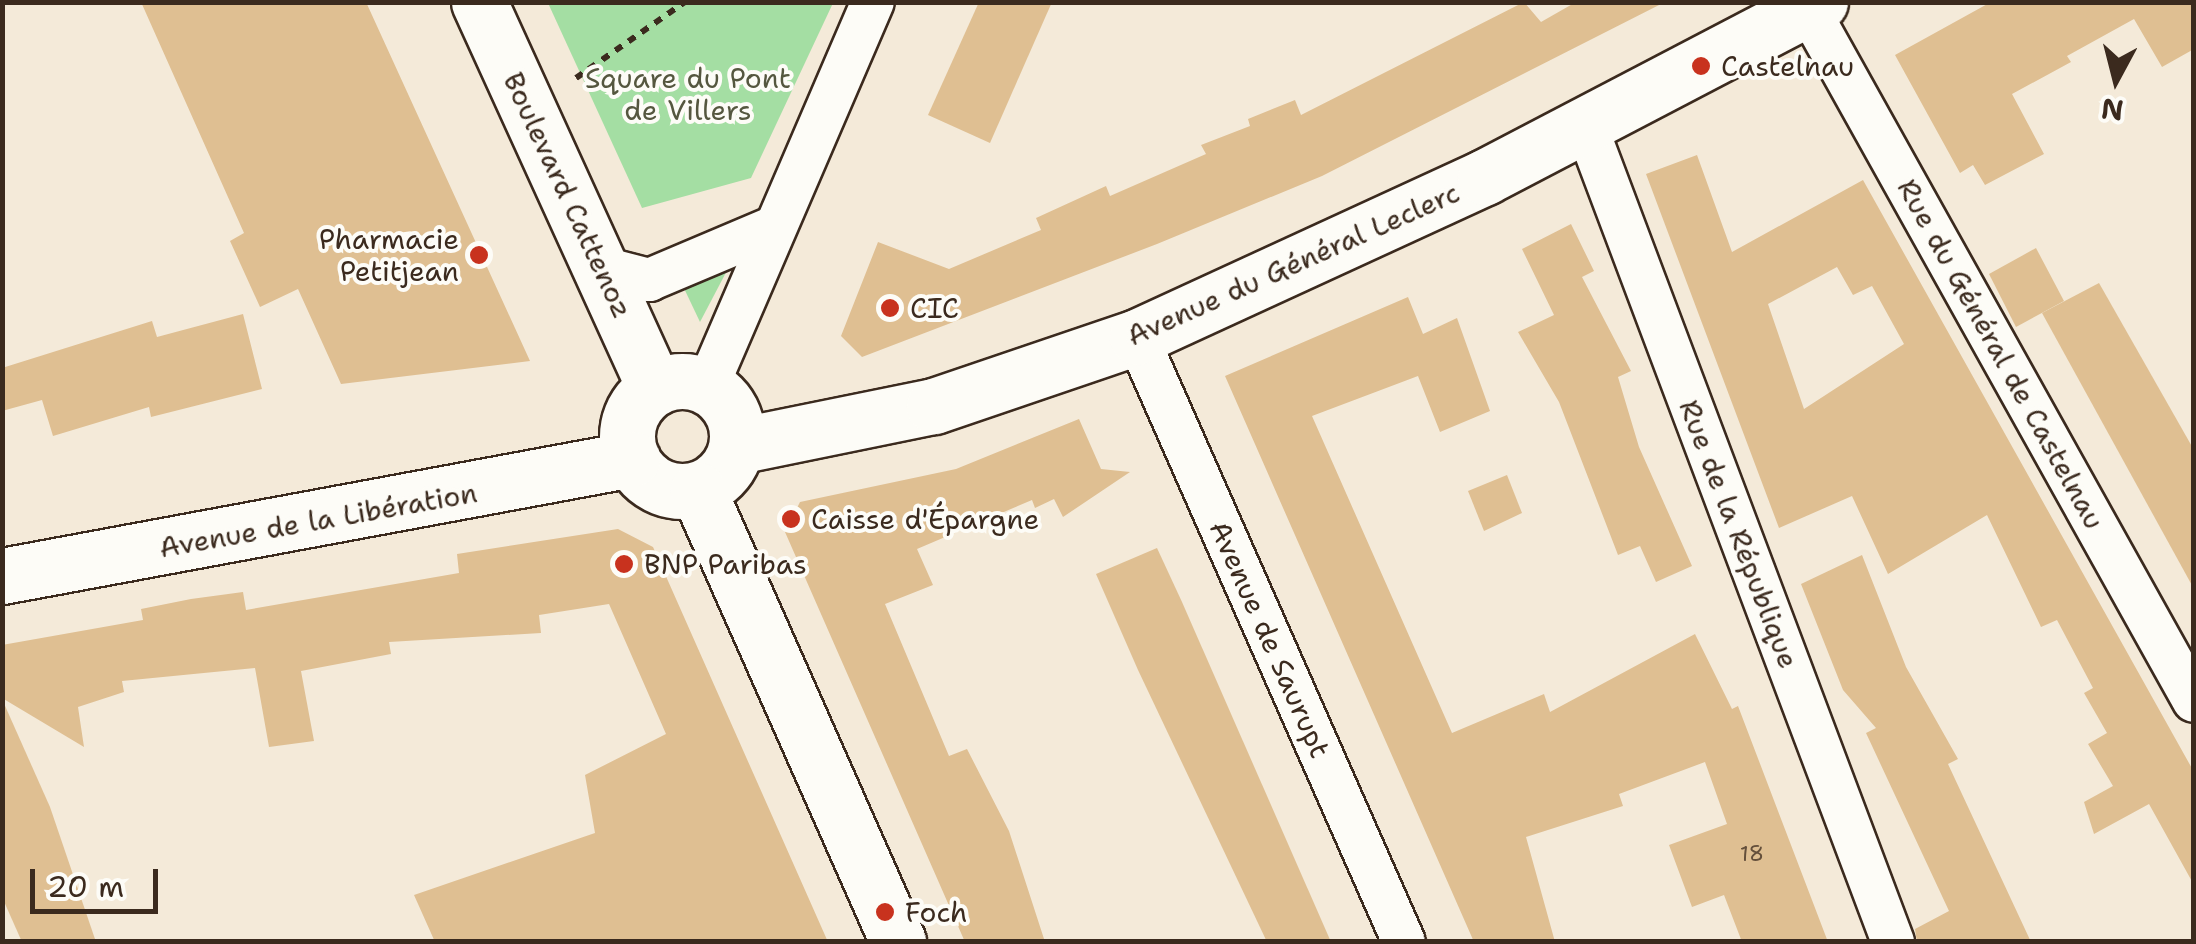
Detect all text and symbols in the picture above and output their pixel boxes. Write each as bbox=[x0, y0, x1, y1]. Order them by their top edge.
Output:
north arrow bbox=[2066, 30, 2166, 130]
place label: Castelnau bbox=[1721, 49, 1854, 83]
marker: Castelnau bbox=[1690, 55, 1712, 77]
park label: Square du Pont de Villers bbox=[585, 61, 791, 127]
street label: Boulevard Cattenoz bbox=[496, 67, 640, 323]
text: N bbox=[2099, 90, 2126, 130]
street label: Rue du Général de Castelnau bbox=[1891, 173, 2111, 535]
street label: Avenue du Général Leclerc bbox=[1122, 175, 1464, 353]
place label: Pharmacie Petitjean bbox=[319, 222, 459, 288]
marker: Pharmacie Petitjean bbox=[468, 244, 490, 266]
place label: CIC bbox=[910, 291, 959, 325]
marker: CIC bbox=[879, 297, 901, 319]
street label: Rue de la République bbox=[1672, 395, 1806, 673]
street label: Avenue de la Libération bbox=[157, 475, 479, 565]
place label: Caisse d'Épargne bbox=[811, 502, 1039, 536]
marker: Caisse d'Épargne bbox=[780, 508, 802, 530]
street label: Avenue de Saurupt bbox=[1203, 515, 1337, 763]
place label: BNP Paribas bbox=[644, 547, 807, 581]
marker: BNP Paribas bbox=[613, 553, 635, 575]
house number: 18 bbox=[1740, 841, 1764, 867]
scale bar bbox=[35, 849, 162, 911]
text: 20 m bbox=[47, 866, 124, 907]
place label: Foch bbox=[905, 895, 968, 929]
marker: Foch bbox=[874, 901, 896, 923]

